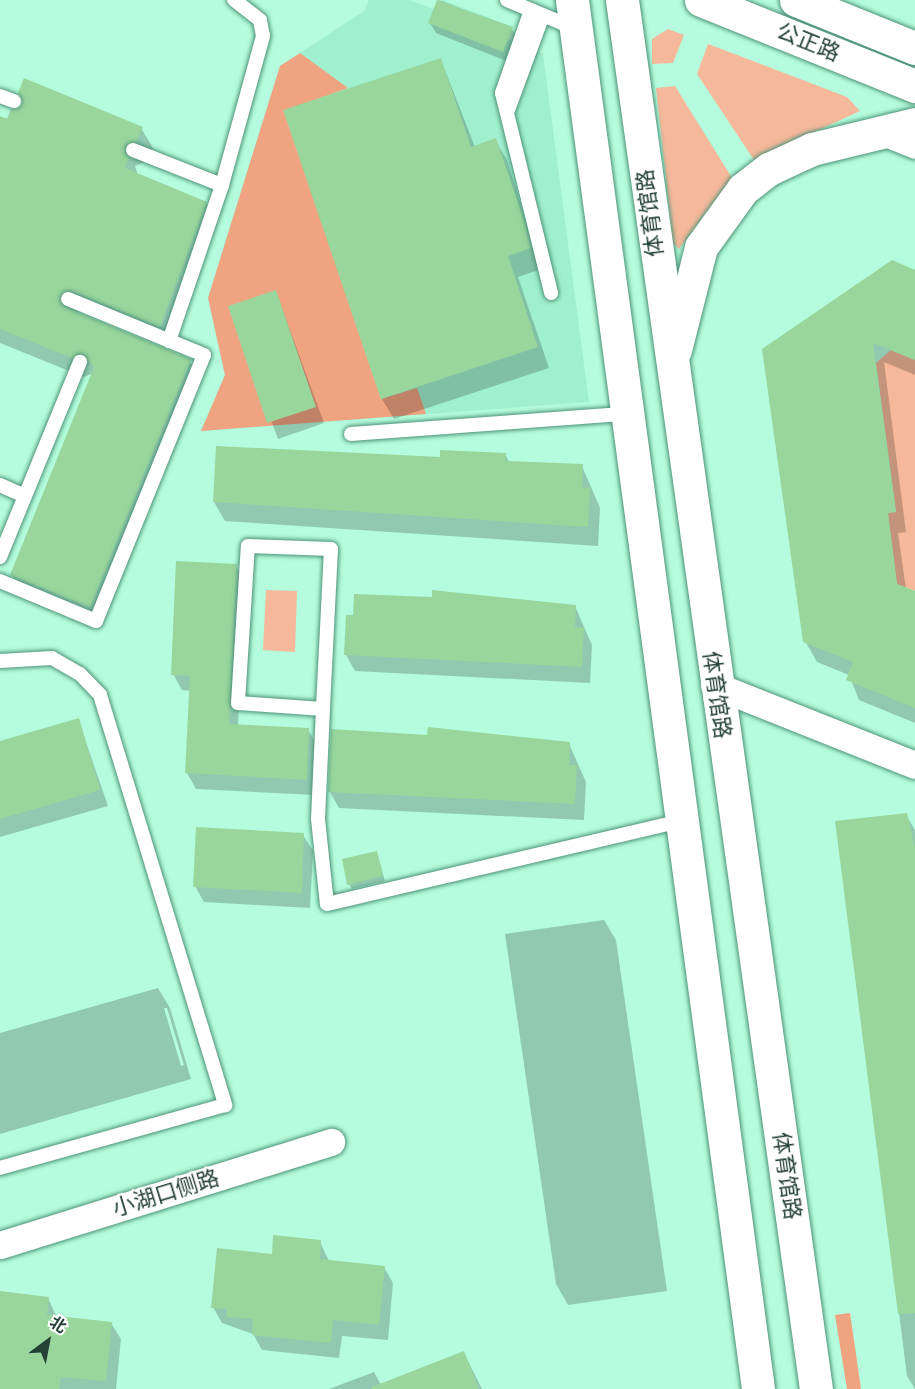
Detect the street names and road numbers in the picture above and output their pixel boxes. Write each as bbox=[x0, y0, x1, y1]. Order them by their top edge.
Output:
street label: 公正路 bbox=[772, 18, 844, 68]
street label: 体育馆路 bbox=[633, 168, 669, 258]
street label: 体育馆路 bbox=[697, 650, 735, 740]
street label: 体育馆路 bbox=[767, 1131, 805, 1221]
street label: 小湖口侧路 bbox=[110, 1165, 222, 1223]

